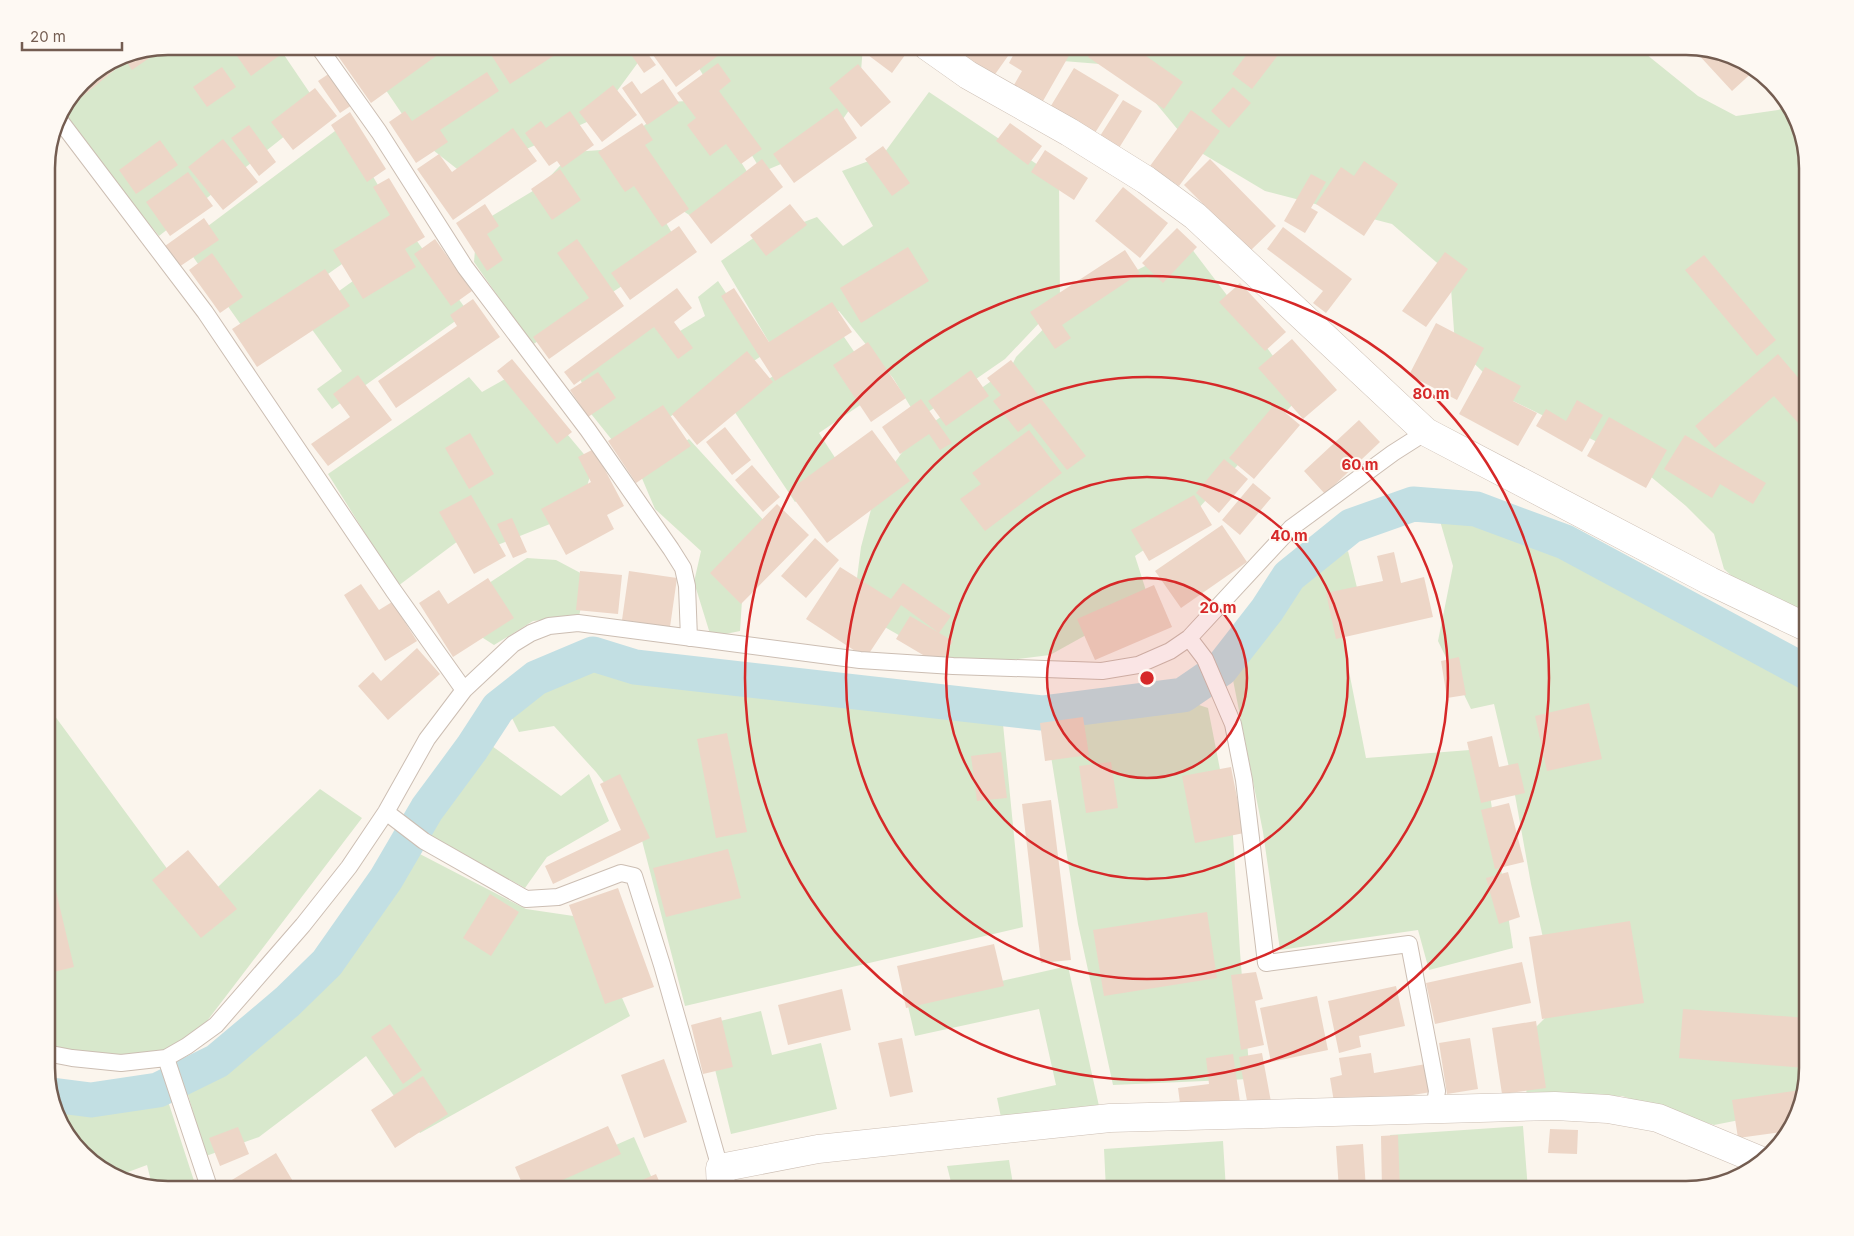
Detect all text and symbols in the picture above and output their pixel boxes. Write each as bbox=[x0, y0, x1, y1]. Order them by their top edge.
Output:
scale bar bbox=[22, 20, 122, 52]
text: 20 m bbox=[30, 27, 66, 46]
text: 80 m bbox=[1412, 384, 1450, 403]
text: 60 m bbox=[1341, 455, 1379, 474]
text: 40 m bbox=[1270, 526, 1308, 545]
text: 20 m bbox=[1200, 598, 1236, 617]
centre of rings bbox=[1138, 669, 1156, 687]

